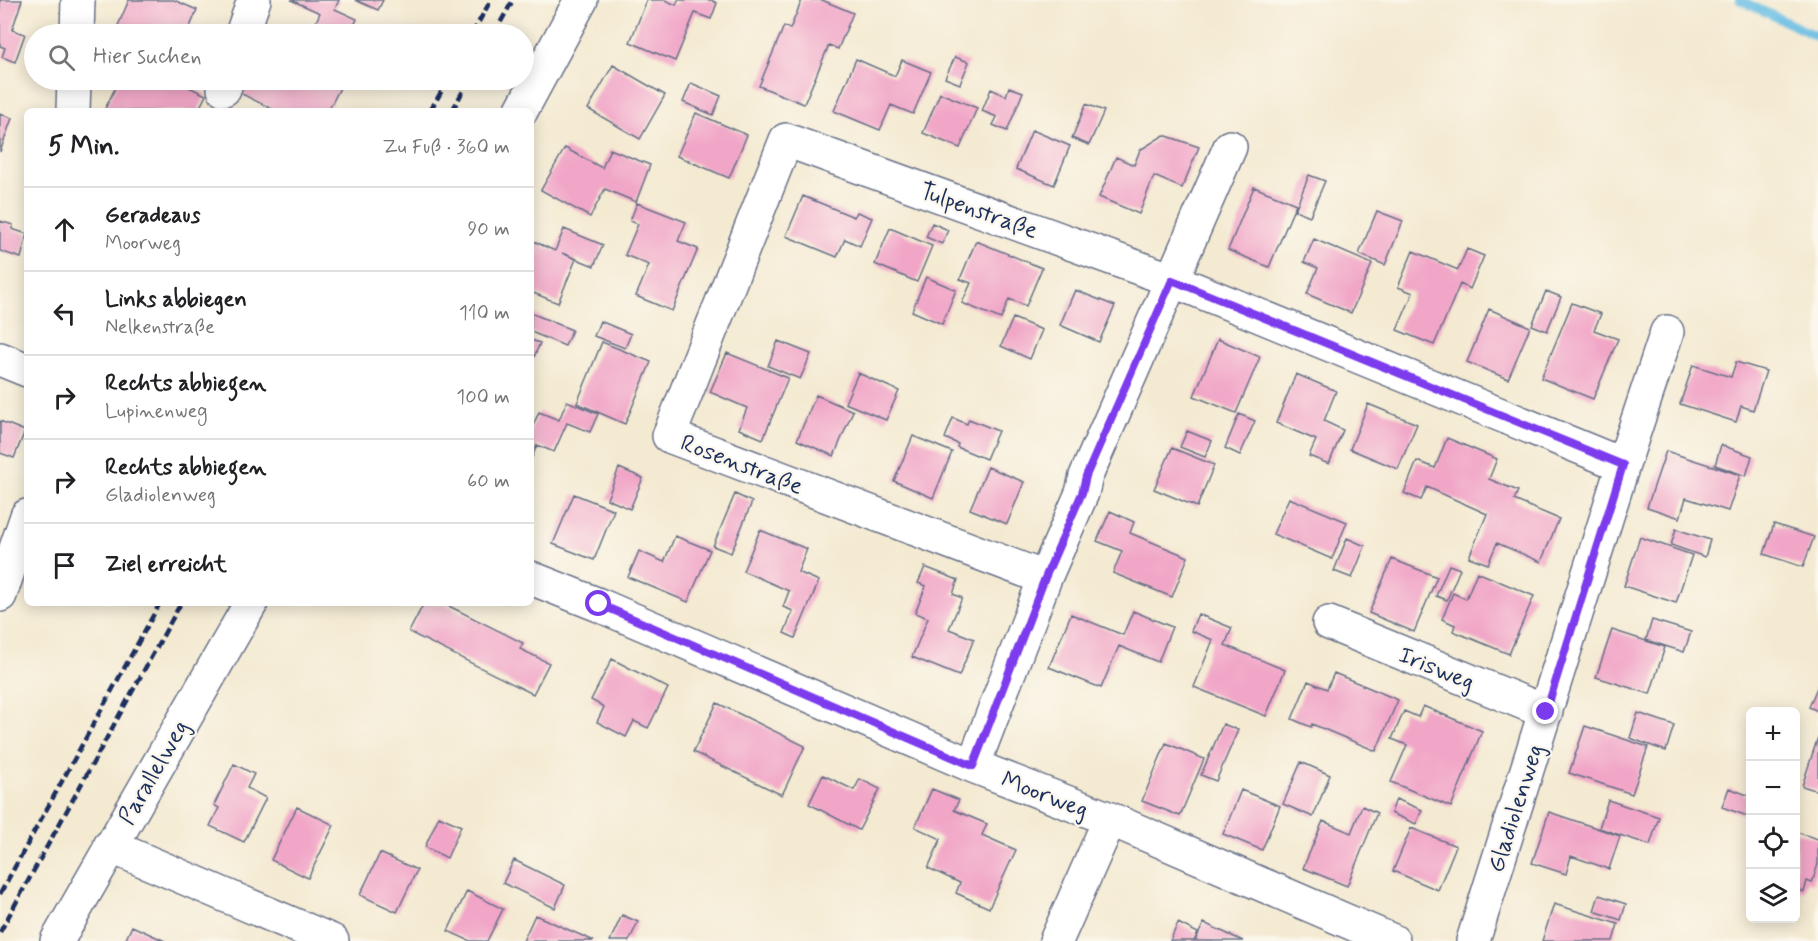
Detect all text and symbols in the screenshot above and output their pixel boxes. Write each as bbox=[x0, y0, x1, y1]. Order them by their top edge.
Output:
search box bbox=[24, 24, 534, 90]
icon: search bbox=[45, 41, 78, 74]
text: Hier suchen bbox=[93, 43, 202, 71]
text: 5 Min. bbox=[48, 130, 119, 164]
text: Zu Fuß · 360 m bbox=[382, 134, 510, 161]
street label: Tulpenstraße bbox=[915, 176, 1042, 247]
text: Geradeaus bbox=[105, 202, 200, 230]
icon: ahead bbox=[48, 213, 81, 246]
text: 90 m bbox=[467, 216, 510, 243]
text: Moorweg bbox=[105, 230, 181, 257]
text: Links abbiegen bbox=[105, 286, 247, 314]
icon: left bbox=[48, 297, 81, 330]
text: 110 m bbox=[459, 300, 510, 327]
text: Nelkenstraße bbox=[105, 314, 215, 341]
text: Rechts abbiegen bbox=[105, 370, 266, 398]
icon: right bbox=[48, 381, 81, 414]
text: 100 m bbox=[456, 384, 510, 411]
text: Lupinenweg bbox=[105, 398, 208, 425]
street label: Rosenstraße bbox=[676, 428, 807, 503]
text: Rechts abbiegen bbox=[105, 454, 266, 482]
icon: right bbox=[48, 465, 81, 498]
text: 60 m bbox=[467, 468, 510, 495]
text: Gladiolenweg bbox=[105, 482, 216, 509]
icon: arrive bbox=[48, 549, 81, 582]
text: Ziel erreicht bbox=[105, 551, 227, 579]
route start bbox=[585, 590, 611, 616]
street label: Irisweg bbox=[1394, 640, 1479, 699]
route end bbox=[1532, 698, 1558, 724]
map controls bbox=[1746, 707, 1800, 923]
button: + bbox=[1746, 707, 1800, 761]
street label: Parallelweg bbox=[112, 715, 197, 831]
street label: Gladiolenweg bbox=[1481, 740, 1552, 876]
button: − bbox=[1746, 761, 1800, 815]
street label: Moorweg bbox=[996, 765, 1093, 826]
button: locate bbox=[1746, 815, 1800, 869]
button: layers bbox=[1746, 869, 1800, 923]

